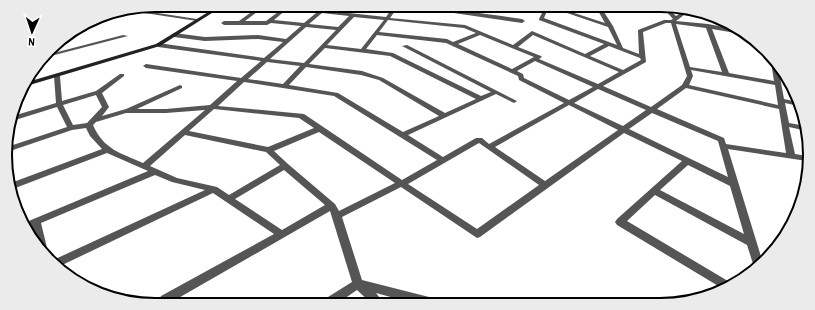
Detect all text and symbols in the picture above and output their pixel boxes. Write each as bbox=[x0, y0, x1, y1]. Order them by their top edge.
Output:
north arrow bbox=[12, 12, 52, 52]
text: N bbox=[28, 35, 35, 49]

